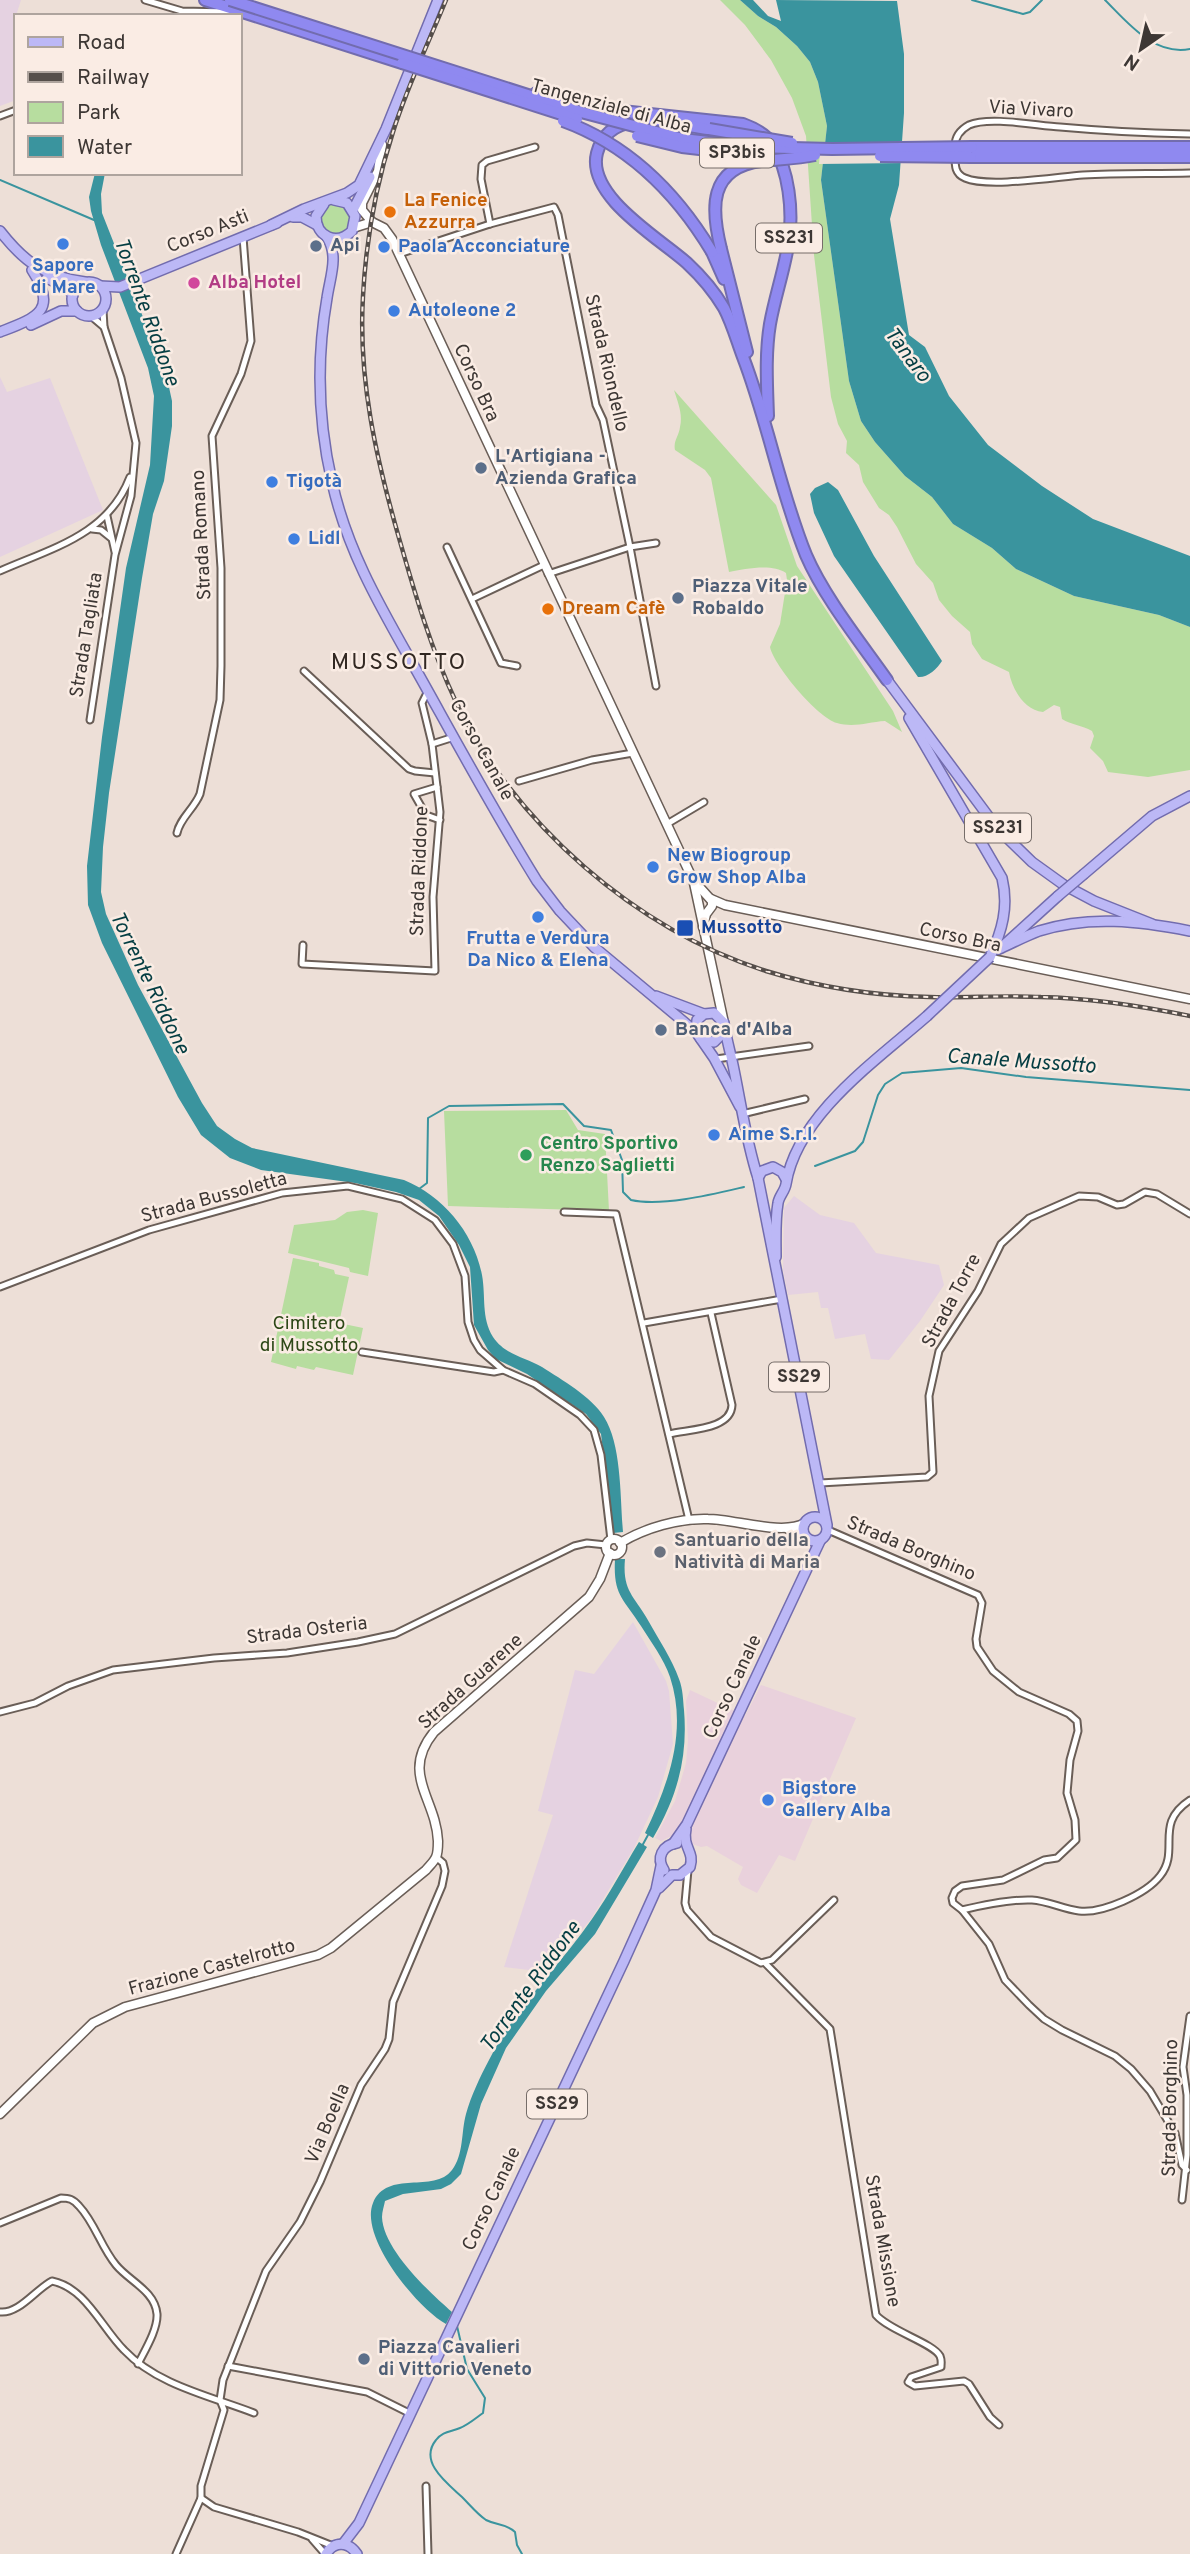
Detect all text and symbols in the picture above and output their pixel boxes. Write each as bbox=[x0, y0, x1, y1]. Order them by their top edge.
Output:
legend bbox=[14, 14, 242, 175]
north arrow bbox=[1106, 14, 1176, 84]
text: Road bbox=[77, 30, 126, 57]
text: N bbox=[1120, 48, 1145, 75]
text: Railway bbox=[77, 65, 150, 92]
street label: Tangenziale di Alba bbox=[528, 74, 694, 140]
street label: Via Vivaro bbox=[988, 96, 1074, 124]
text: Park bbox=[77, 100, 120, 127]
text: Water bbox=[77, 135, 132, 162]
road number: SP3bis bbox=[700, 138, 774, 168]
place label: La Fenice Azzurra bbox=[404, 189, 488, 235]
marker: La Fenice Azzurra bbox=[382, 204, 398, 220]
street label: Corso Asti bbox=[164, 205, 252, 259]
road number: SS231 bbox=[756, 224, 822, 252]
water label: Torrente Riddone bbox=[107, 234, 186, 391]
place label: Api bbox=[330, 234, 360, 258]
place label: Paola Acconciature bbox=[398, 235, 570, 259]
marker: Sapore di Mare bbox=[55, 236, 71, 252]
marker: Api bbox=[308, 238, 324, 254]
marker: Paola Acconciature bbox=[376, 239, 392, 255]
place label: Sapore di Mare bbox=[30, 254, 96, 300]
place label: Alba Hotel bbox=[208, 271, 301, 295]
marker: Alba Hotel bbox=[186, 275, 202, 291]
street label: Strada Riondello bbox=[579, 292, 633, 434]
place label: Autoleone 2 bbox=[408, 299, 516, 323]
marker: Autoleone 2 bbox=[386, 303, 402, 319]
water label: Tanaro bbox=[877, 322, 937, 389]
street label: Corso Bra bbox=[448, 340, 504, 426]
place label: L'Artigiana - Azienda Grafica bbox=[495, 445, 637, 491]
marker: L'Artigiana - Azienda Grafica bbox=[473, 460, 489, 476]
street label: Strada Romano bbox=[187, 469, 217, 601]
place label: Tigotà bbox=[286, 470, 342, 494]
marker: Tigotà bbox=[264, 474, 280, 490]
place label: Lidl bbox=[308, 527, 341, 551]
marker: Lidl bbox=[286, 531, 302, 547]
street label: Strada Tagliata bbox=[65, 571, 109, 699]
place label: Piazza Vitale Robaldo bbox=[692, 575, 808, 621]
marker: Piazza Vitale Robaldo bbox=[670, 590, 686, 606]
place label: Dream Cafè bbox=[562, 597, 665, 621]
marker: Dream Cafè bbox=[540, 601, 556, 617]
district label: MUSSOTTO bbox=[331, 649, 467, 678]
street label: Corso Canale bbox=[443, 695, 519, 805]
street label: Strada Riddone bbox=[406, 805, 434, 937]
road number: SS231 bbox=[965, 814, 1031, 842]
place label: New Biogroup Grow Shop Alba bbox=[667, 844, 806, 890]
marker: New Biogroup Grow Shop Alba bbox=[645, 859, 661, 875]
water label: Torrente Riddone bbox=[103, 907, 196, 1060]
marker: Frutta e Verdura Da Nico & Elena bbox=[530, 909, 546, 925]
place label: Mussotto bbox=[701, 916, 782, 940]
marker: Mussotto bbox=[675, 918, 695, 938]
street label: Corso Bra bbox=[917, 918, 1003, 958]
place label: Frutta e Verdura Da Nico & Elena bbox=[466, 927, 610, 973]
place label: Banca d'Alba bbox=[675, 1018, 792, 1042]
marker: Banca d'Alba bbox=[653, 1022, 669, 1038]
water label: Canale Mussotto bbox=[945, 1043, 1097, 1081]
place label: Aime S.r.l. bbox=[728, 1123, 817, 1147]
marker: Aime S.r.l. bbox=[706, 1127, 722, 1143]
place label: Centro Sportivo Renzo Saglietti bbox=[540, 1132, 678, 1178]
marker: Centro Sportivo Renzo Saglietti bbox=[518, 1147, 534, 1163]
street label: Strada Bussoletta bbox=[138, 1167, 290, 1229]
street label: Strada Torre bbox=[917, 1250, 987, 1352]
park label: Cimitero di Mussotto bbox=[260, 1312, 358, 1358]
road number: SS29 bbox=[769, 1362, 829, 1392]
street label: Strada Borghino bbox=[843, 1511, 979, 1587]
place label: Santuario della Natività di Maria bbox=[674, 1529, 820, 1575]
marker: Santuario della Natività di Maria bbox=[652, 1544, 668, 1560]
street label: Strada Osteria bbox=[245, 1612, 369, 1650]
street label: Strada Guarene bbox=[414, 1629, 528, 1735]
street label: Corso Canale bbox=[698, 1631, 768, 1743]
place label: Bigstore Gallery Alba bbox=[782, 1777, 891, 1823]
marker: Bigstore Gallery Alba bbox=[760, 1792, 776, 1808]
water label: Torrente Riddone bbox=[474, 1915, 588, 2058]
street label: Frazione Castelrotto bbox=[126, 1934, 298, 2002]
street label: Strada Borghino bbox=[1158, 2039, 1184, 2177]
street label: Via Boella bbox=[300, 2080, 356, 2168]
road number: SS29 bbox=[527, 2090, 587, 2118]
street label: Corso Canale bbox=[457, 2143, 527, 2255]
street label: Strada Missione bbox=[859, 2173, 905, 2309]
place label: Piazza Cavalieri di Vittorio Veneto bbox=[378, 2336, 532, 2382]
marker: Piazza Cavalieri di Vittorio Veneto bbox=[356, 2351, 372, 2367]

